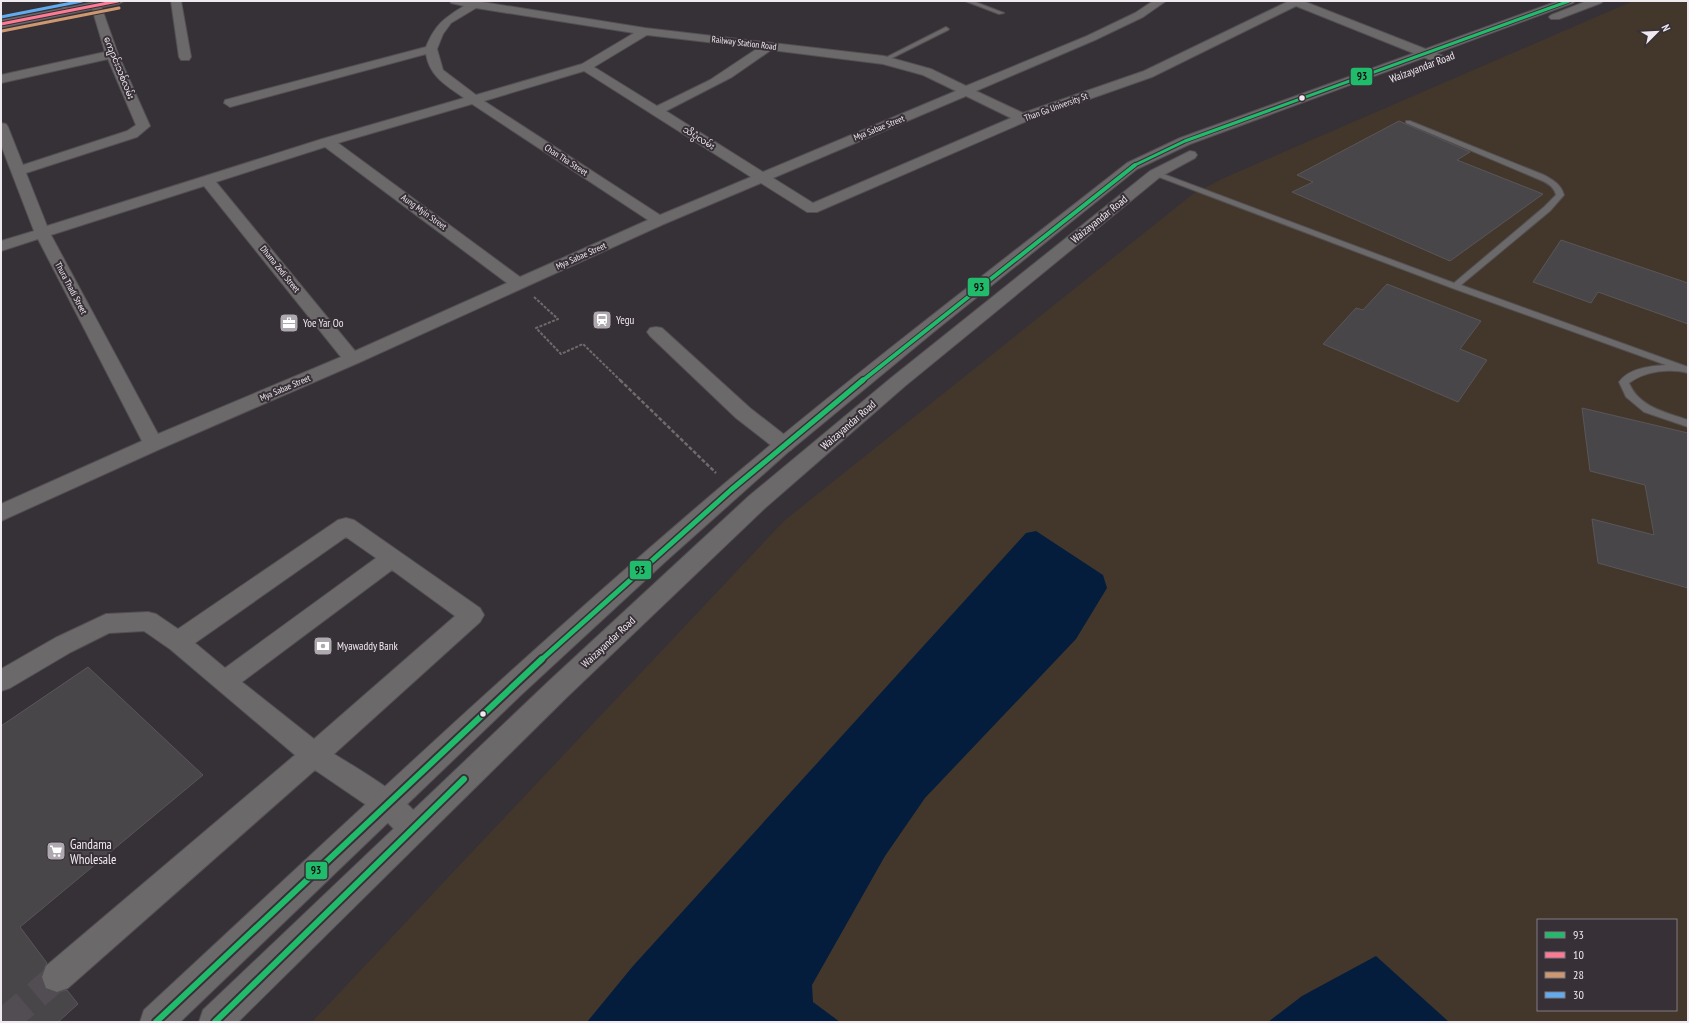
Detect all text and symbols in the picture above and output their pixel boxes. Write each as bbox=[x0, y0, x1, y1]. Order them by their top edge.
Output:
north arrow bbox=[1637, 12, 1677, 52]
text: N bbox=[1659, 22, 1674, 34]
street label: Railway Station Road bbox=[711, 33, 777, 52]
street label: ကျောင်းသစ်လမ်း bbox=[99, 35, 137, 102]
street label: Waizayandar Road bbox=[1387, 48, 1457, 86]
line badge: 93 bbox=[1350, 67, 1373, 86]
text: 93 bbox=[1357, 69, 1367, 83]
street label: Than Ga University St bbox=[1023, 90, 1089, 123]
unlabelled marker bbox=[1297, 93, 1307, 103]
street label: Mya Sabae Street bbox=[852, 112, 906, 143]
street label: သိပ္ပံလမ်း bbox=[680, 123, 718, 154]
street label: Chan Tha Street bbox=[543, 142, 590, 178]
street label: Aung Myin Street bbox=[399, 191, 450, 232]
street label: Waizayandar Road bbox=[1068, 192, 1130, 246]
street label: Mya Sabae Street bbox=[554, 239, 608, 272]
street label: Dhama Zedi Street bbox=[258, 243, 303, 295]
street label: Thura Thadi Street bbox=[53, 260, 90, 316]
line badge: 93 bbox=[967, 277, 990, 297]
text: 93 bbox=[974, 280, 984, 294]
station icon: Yegu bbox=[591, 309, 613, 331]
office icon: Yoe Yar Oo bbox=[278, 312, 300, 334]
place label: Yegu bbox=[616, 313, 634, 327]
place label: Yoe Yar Oo bbox=[303, 316, 344, 330]
street label: Mya Sabae Street bbox=[258, 372, 312, 403]
street label: Waizayandar Road bbox=[817, 397, 879, 453]
line badge: 93 bbox=[629, 560, 652, 580]
text: 93 bbox=[635, 563, 645, 577]
street label: Waizayandar Road bbox=[578, 613, 638, 671]
bank icon: Myawaddy Bank bbox=[312, 635, 334, 657]
place label: Myawaddy Bank bbox=[337, 639, 399, 653]
unlabelled marker bbox=[478, 709, 488, 719]
place label: Gandama Wholesale bbox=[70, 836, 116, 868]
supermarket icon: Gandama Wholesale bbox=[45, 840, 67, 862]
line badge: 93 bbox=[305, 861, 328, 880]
text: 93 bbox=[311, 863, 321, 877]
legend bbox=[1537, 919, 1677, 1011]
text: 93 bbox=[1573, 927, 1584, 942]
text: 10 bbox=[1573, 947, 1584, 962]
text: 28 bbox=[1573, 967, 1584, 982]
text: 30 bbox=[1573, 987, 1584, 1002]

